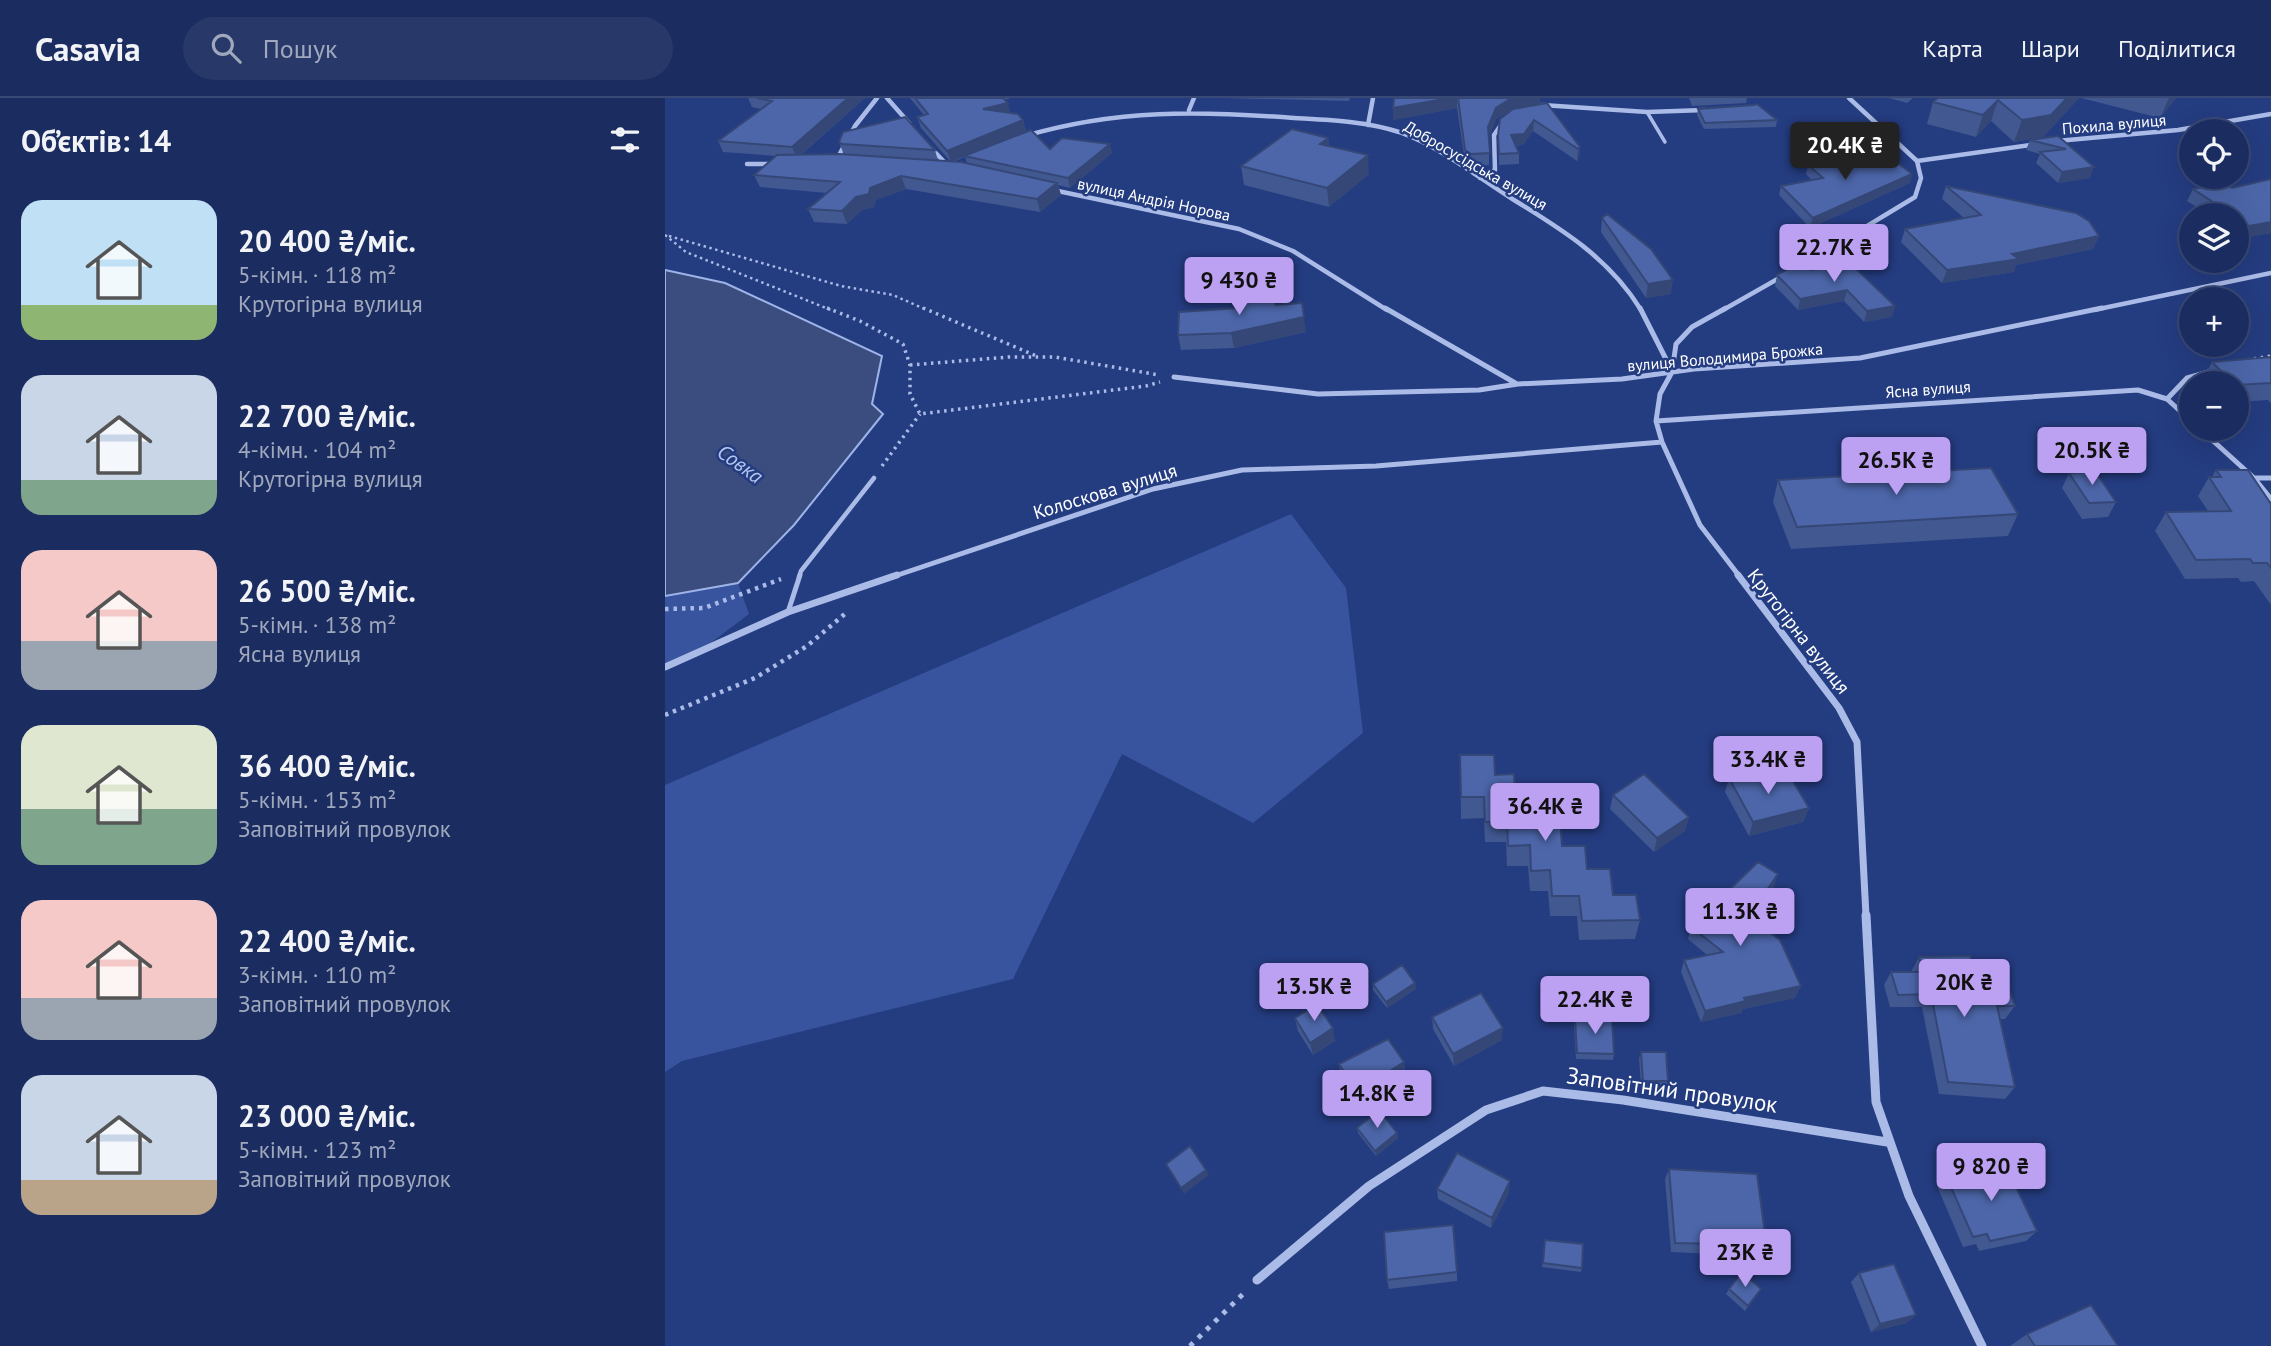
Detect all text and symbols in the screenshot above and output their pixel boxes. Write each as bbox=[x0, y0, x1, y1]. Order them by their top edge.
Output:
search box bbox=[183, 17, 673, 80]
text: Casavia bbox=[35, 27, 141, 70]
icon: search bbox=[207, 29, 245, 67]
text: Пошук bbox=[263, 32, 338, 65]
text: Карта bbox=[1922, 33, 1983, 64]
text: Шари bbox=[2021, 33, 2080, 64]
text: Поділитися bbox=[2118, 33, 2236, 64]
street label: Похила вулиця bbox=[2061, 109, 2167, 139]
street label: Добросусідська вулиця bbox=[1401, 116, 1551, 214]
map controls bbox=[2179, 119, 2249, 441]
button: locate bbox=[2179, 119, 2249, 189]
text: Об’єктів: 14 bbox=[21, 121, 171, 160]
icon: filters bbox=[606, 121, 644, 159]
pin: 20.4K ₴ bbox=[1780, 122, 1910, 182]
text: 20.4K ₴ bbox=[1806, 130, 1884, 159]
street label: вулиця Андрія Норова bbox=[1076, 173, 1232, 225]
button: layers bbox=[2179, 203, 2249, 273]
text: 20 400 ₴/міс. bbox=[238, 221, 416, 260]
pin: 22.7K ₴ bbox=[1769, 225, 1899, 284]
icon: home bbox=[77, 228, 161, 312]
text: 22.7K ₴ bbox=[1795, 232, 1873, 261]
pin: 9 430 ₴ bbox=[1174, 258, 1304, 317]
text: 5-кімн. · 118 m² bbox=[238, 260, 396, 289]
text: 9 430 ₴ bbox=[1201, 265, 1277, 294]
button: + bbox=[2179, 287, 2249, 357]
text: Крутогірна вулиця bbox=[238, 289, 423, 318]
street label: вулиця Володимира Брожка bbox=[1626, 338, 1824, 376]
button: − bbox=[2179, 371, 2249, 441]
street label: Ясна вулиця bbox=[1885, 376, 1971, 402]
text: 22 700 ₴/міс. bbox=[238, 396, 416, 435]
icon: home bbox=[77, 403, 161, 487]
pin: 20.5K ₴ bbox=[2027, 428, 2157, 487]
text: 4-кімн. · 104 m² bbox=[238, 435, 396, 464]
text: 20.5K ₴ bbox=[2053, 435, 2131, 464]
water label: Совка bbox=[712, 438, 769, 490]
pin: 26.5K ₴ bbox=[1831, 438, 1961, 497]
text: 26.5K ₴ bbox=[1857, 445, 1935, 474]
street label: Колоскова вулиця bbox=[1030, 458, 1180, 524]
text: Крутогірна вулиця bbox=[238, 464, 423, 493]
street label: Крутогірна вулиця bbox=[1743, 564, 1855, 698]
text: 26 500 ₴/міс. bbox=[238, 571, 416, 610]
icon: home bbox=[77, 578, 161, 662]
text: 5-кімн. · 138 m² bbox=[238, 610, 396, 639]
text: Ясна вулиця bbox=[238, 639, 361, 668]
pin: 33.4K ₴ bbox=[1703, 736, 1833, 796]
text: 33.4K ₴ bbox=[1729, 744, 1807, 773]
text: 36 400 ₴/міс. bbox=[238, 746, 416, 785]
icon: home bbox=[77, 753, 161, 837]
pin: 36.4K ₴ bbox=[1480, 784, 1610, 843]
text: 5-кімн. · 153 m² bbox=[238, 785, 396, 814]
text: 36.4K ₴ bbox=[1506, 791, 1584, 820]
text: Заповітний провулок bbox=[238, 814, 451, 843]
pin: 11.3K ₴ bbox=[1675, 888, 1805, 948]
text: 11.3K ₴ bbox=[1701, 896, 1779, 925]
text: 22 400 ₴/міс. bbox=[238, 921, 416, 960]
icon: home bbox=[77, 928, 161, 1012]
text: 3-кімн. · 110 m² bbox=[238, 960, 396, 989]
pin: 20K ₴ bbox=[1915, 960, 2013, 1019]
pin: 13.5K ₴ bbox=[1249, 964, 1379, 1023]
text: 20K ₴ bbox=[1935, 967, 1993, 996]
text: 13.5K ₴ bbox=[1275, 971, 1353, 1000]
pin: 22.4K ₴ bbox=[1530, 976, 1660, 1036]
text: 22.4K ₴ bbox=[1556, 984, 1634, 1013]
text: Заповітний провулок bbox=[238, 989, 451, 1018]
street label: Заповітний провулок bbox=[1565, 1060, 1779, 1119]
pin: 14.8K ₴ bbox=[1312, 1070, 1442, 1130]
text: 14.8K ₴ bbox=[1338, 1078, 1416, 1107]
text: 23 000 ₴/міс. bbox=[238, 1096, 416, 1135]
icon: home bbox=[77, 1103, 161, 1187]
text: 5-кімн. · 123 m² bbox=[238, 1135, 396, 1164]
pin: 9 820 ₴ bbox=[1926, 1144, 2056, 1203]
text: 9 820 ₴ bbox=[1953, 1151, 2029, 1180]
text: Заповітний провулок bbox=[238, 1164, 451, 1193]
pin: 23K ₴ bbox=[1696, 1230, 1794, 1289]
text: 23K ₴ bbox=[1716, 1237, 1774, 1266]

